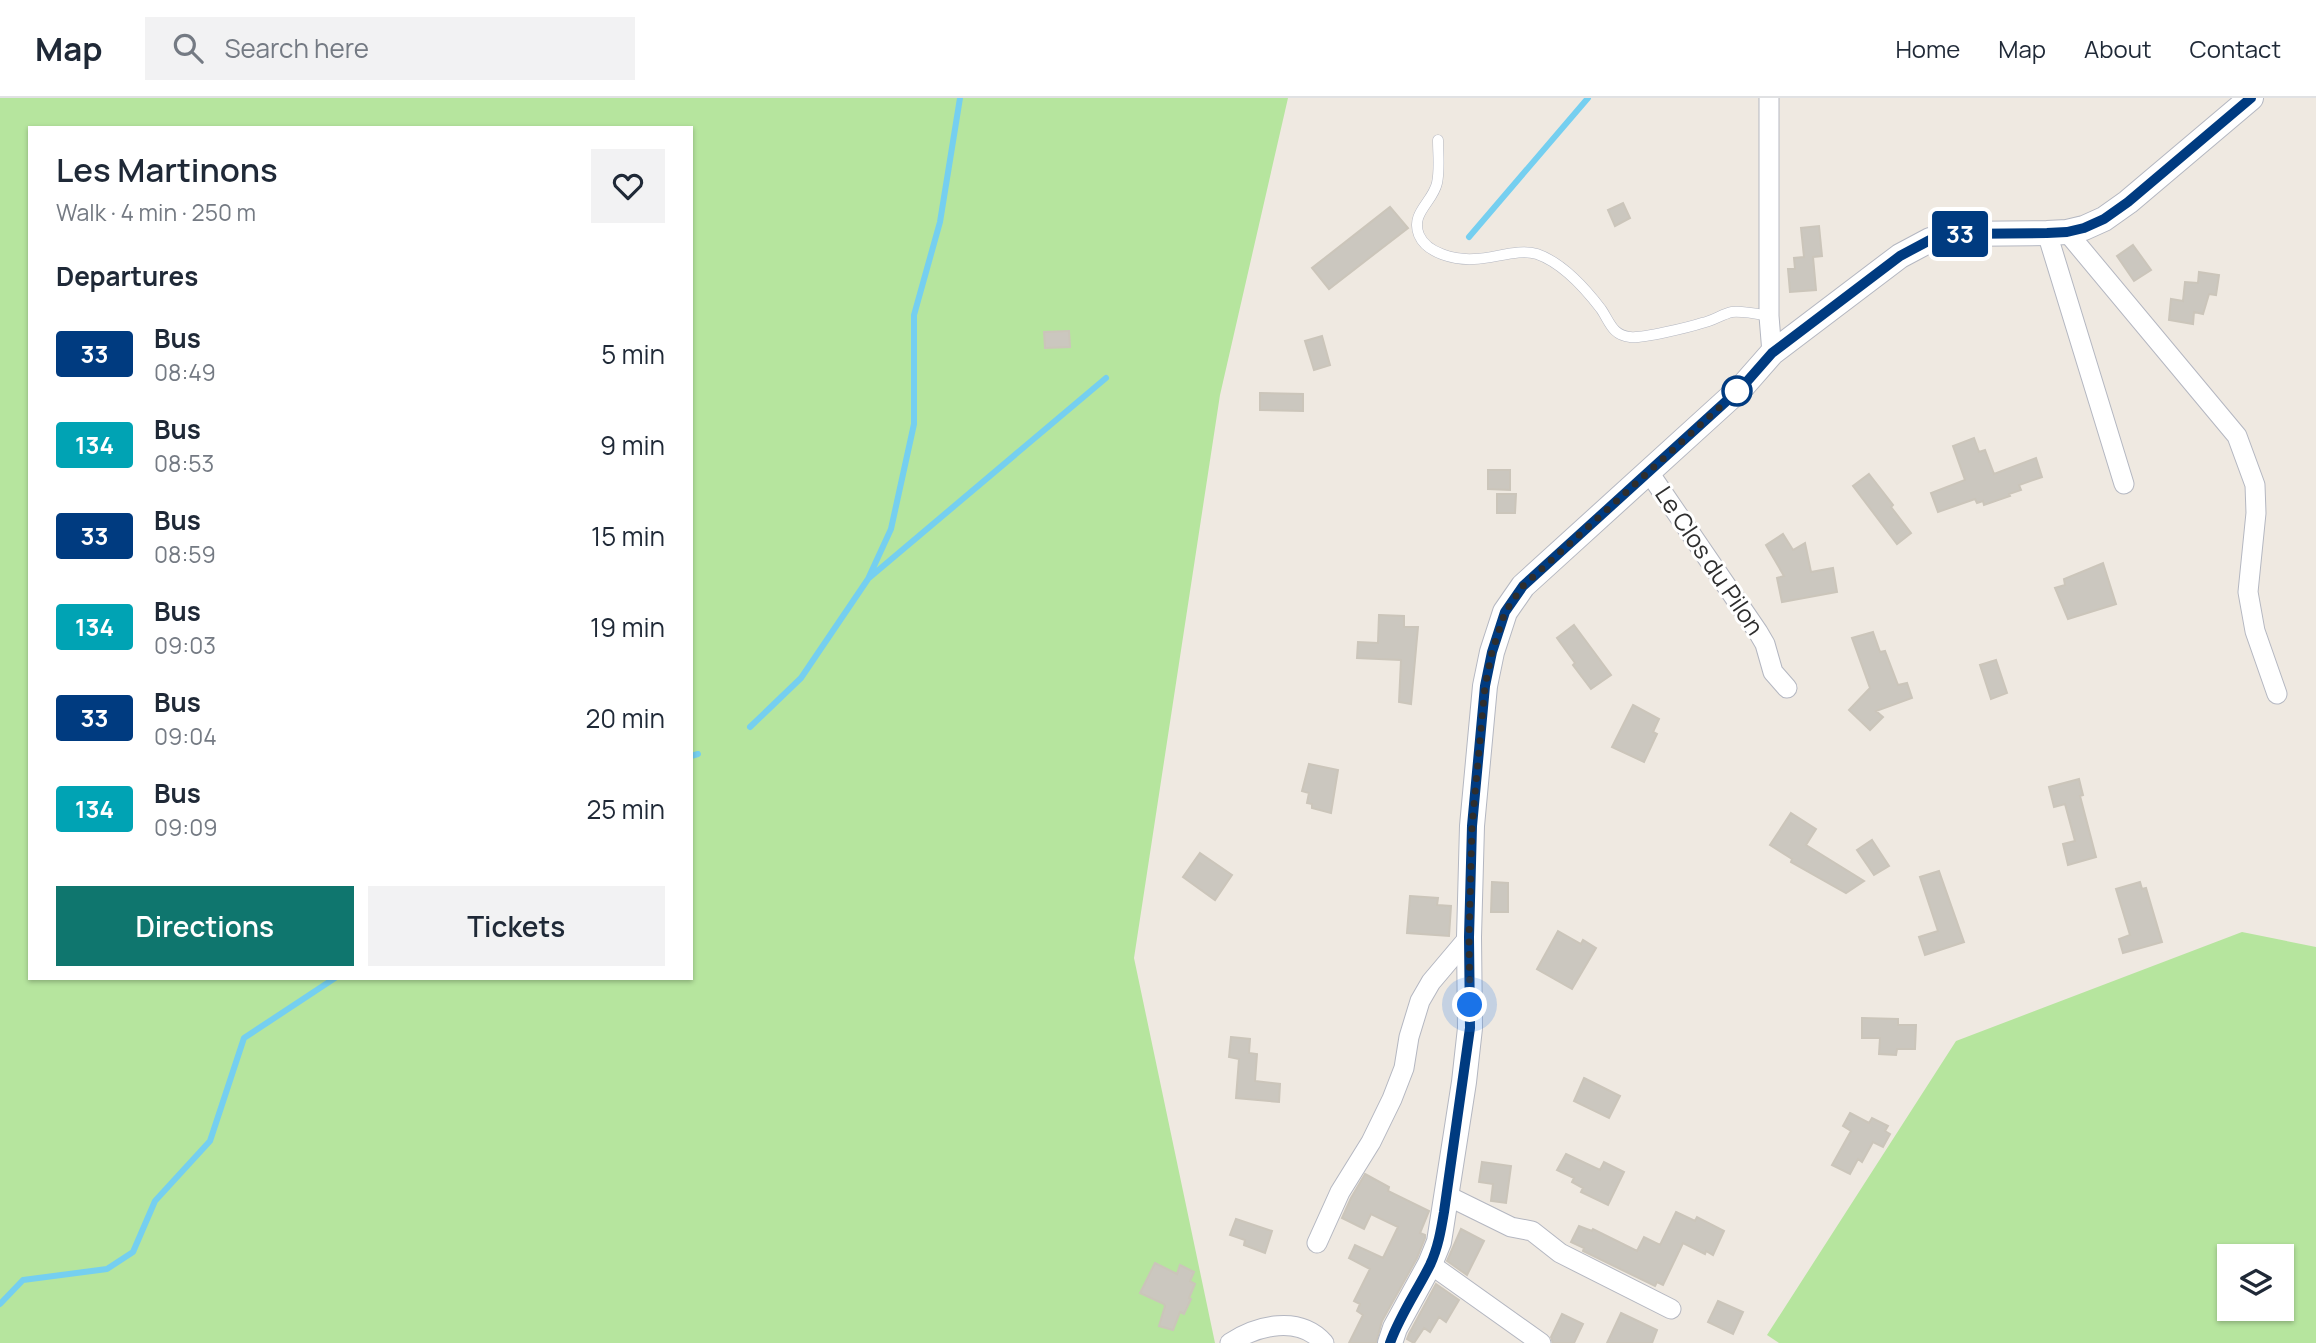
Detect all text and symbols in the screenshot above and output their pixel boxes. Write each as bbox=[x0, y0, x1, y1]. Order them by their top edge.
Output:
search box bbox=[145, 17, 635, 80]
text: Map bbox=[35, 26, 103, 71]
icon: search bbox=[169, 29, 207, 67]
text: Search here bbox=[225, 30, 369, 66]
text: Home bbox=[1895, 32, 1960, 65]
text: Map bbox=[1998, 32, 2046, 65]
text: About bbox=[2084, 32, 2152, 65]
text: Contact bbox=[2190, 32, 2281, 65]
text: Les Martinons bbox=[56, 147, 278, 192]
button: heart bbox=[591, 149, 665, 223]
text: Walk · 4 min · 250 m bbox=[56, 196, 256, 228]
line badge: 33 bbox=[1928, 211, 1992, 257]
text: 33 bbox=[1946, 217, 1974, 250]
text: Departures bbox=[56, 258, 198, 294]
text: Bus bbox=[154, 320, 201, 356]
text: 5 min bbox=[601, 336, 665, 372]
text: 33 bbox=[81, 337, 108, 370]
text: 08:49 bbox=[154, 356, 216, 388]
unlabelled marker bbox=[1722, 376, 1752, 406]
text: Bus bbox=[154, 411, 201, 447]
text: 9 min bbox=[600, 427, 665, 463]
text: 134 bbox=[75, 428, 114, 461]
text: 08:53 bbox=[154, 447, 214, 479]
street label: Le Clos du Pilon bbox=[1648, 479, 1772, 641]
text: Bus bbox=[154, 502, 201, 538]
text: 15 min bbox=[591, 518, 665, 554]
text: 33 bbox=[81, 519, 108, 552]
text: 08:59 bbox=[154, 538, 216, 570]
text: Bus bbox=[154, 593, 201, 629]
text: 19 min bbox=[590, 609, 665, 645]
text: 134 bbox=[75, 610, 114, 643]
text: 09:03 bbox=[154, 629, 216, 661]
text: Bus bbox=[154, 684, 201, 720]
text: 20 min bbox=[586, 700, 665, 736]
text: 33 bbox=[81, 701, 108, 734]
text: 09:04 bbox=[154, 720, 217, 752]
text: Bus bbox=[154, 775, 201, 811]
text: 25 min bbox=[586, 791, 665, 827]
text: 134 bbox=[75, 792, 114, 825]
text: 09:09 bbox=[154, 811, 217, 843]
button: Directions bbox=[56, 886, 354, 966]
button: Tickets bbox=[368, 886, 665, 966]
your location bbox=[1452, 987, 1487, 1022]
map controls bbox=[2217, 1244, 2294, 1321]
button: layers bbox=[2217, 1244, 2294, 1321]

